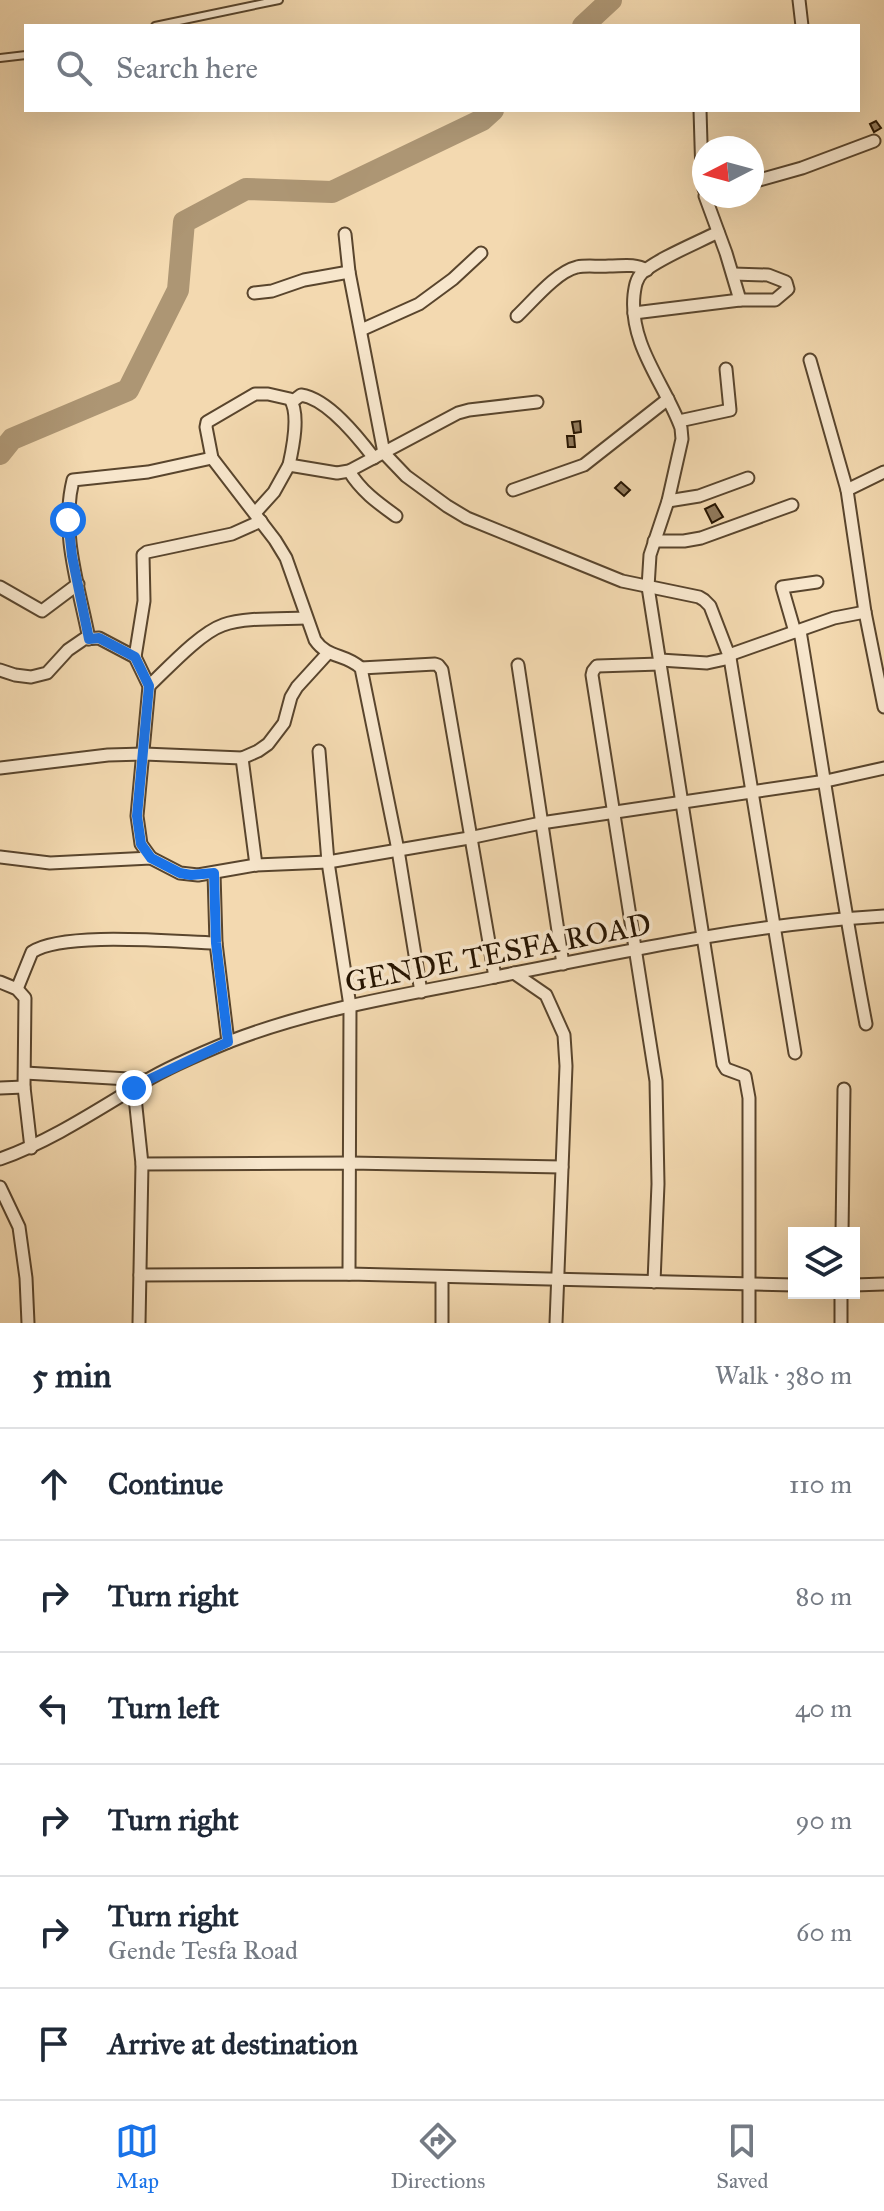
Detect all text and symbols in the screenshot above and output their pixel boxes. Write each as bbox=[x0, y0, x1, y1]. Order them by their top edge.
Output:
search box bbox=[24, 24, 860, 112]
icon: search bbox=[52, 46, 96, 90]
text: Search here bbox=[116, 50, 258, 86]
north arrow bbox=[692, 136, 764, 208]
route start bbox=[50, 502, 86, 538]
street label: GENDE TESFA ROAD bbox=[342, 906, 654, 1000]
route end bbox=[116, 1070, 152, 1106]
map controls bbox=[788, 1227, 860, 1299]
button: layers bbox=[788, 1227, 860, 1299]
text: 5 min bbox=[32, 1355, 111, 1396]
text: Walk · 380 m bbox=[715, 1359, 852, 1391]
icon: ahead bbox=[32, 1462, 76, 1506]
text: Continue bbox=[108, 1466, 223, 1502]
text: 110 m bbox=[789, 1468, 852, 1500]
icon: right bbox=[32, 1574, 76, 1618]
text: Turn right bbox=[108, 1578, 239, 1614]
text: 80 m bbox=[796, 1580, 852, 1612]
icon: left bbox=[32, 1686, 76, 1730]
text: Turn left bbox=[108, 1690, 219, 1726]
text: 40 m bbox=[795, 1692, 852, 1724]
icon: right bbox=[32, 1798, 76, 1842]
text: Turn right bbox=[108, 1802, 239, 1838]
text: 90 m bbox=[795, 1804, 852, 1836]
text: Turn right bbox=[108, 1898, 239, 1934]
icon: right bbox=[32, 1910, 76, 1954]
text: 60 m bbox=[796, 1916, 852, 1948]
text: Gende Tesfa Road bbox=[108, 1934, 298, 1966]
icon: arrive bbox=[32, 2022, 76, 2066]
text: Arrive at destination bbox=[108, 2026, 358, 2062]
tab: Map bbox=[115, 2119, 159, 2194]
tab: Directions bbox=[390, 2119, 485, 2194]
tab: Saved bbox=[716, 2119, 768, 2194]

